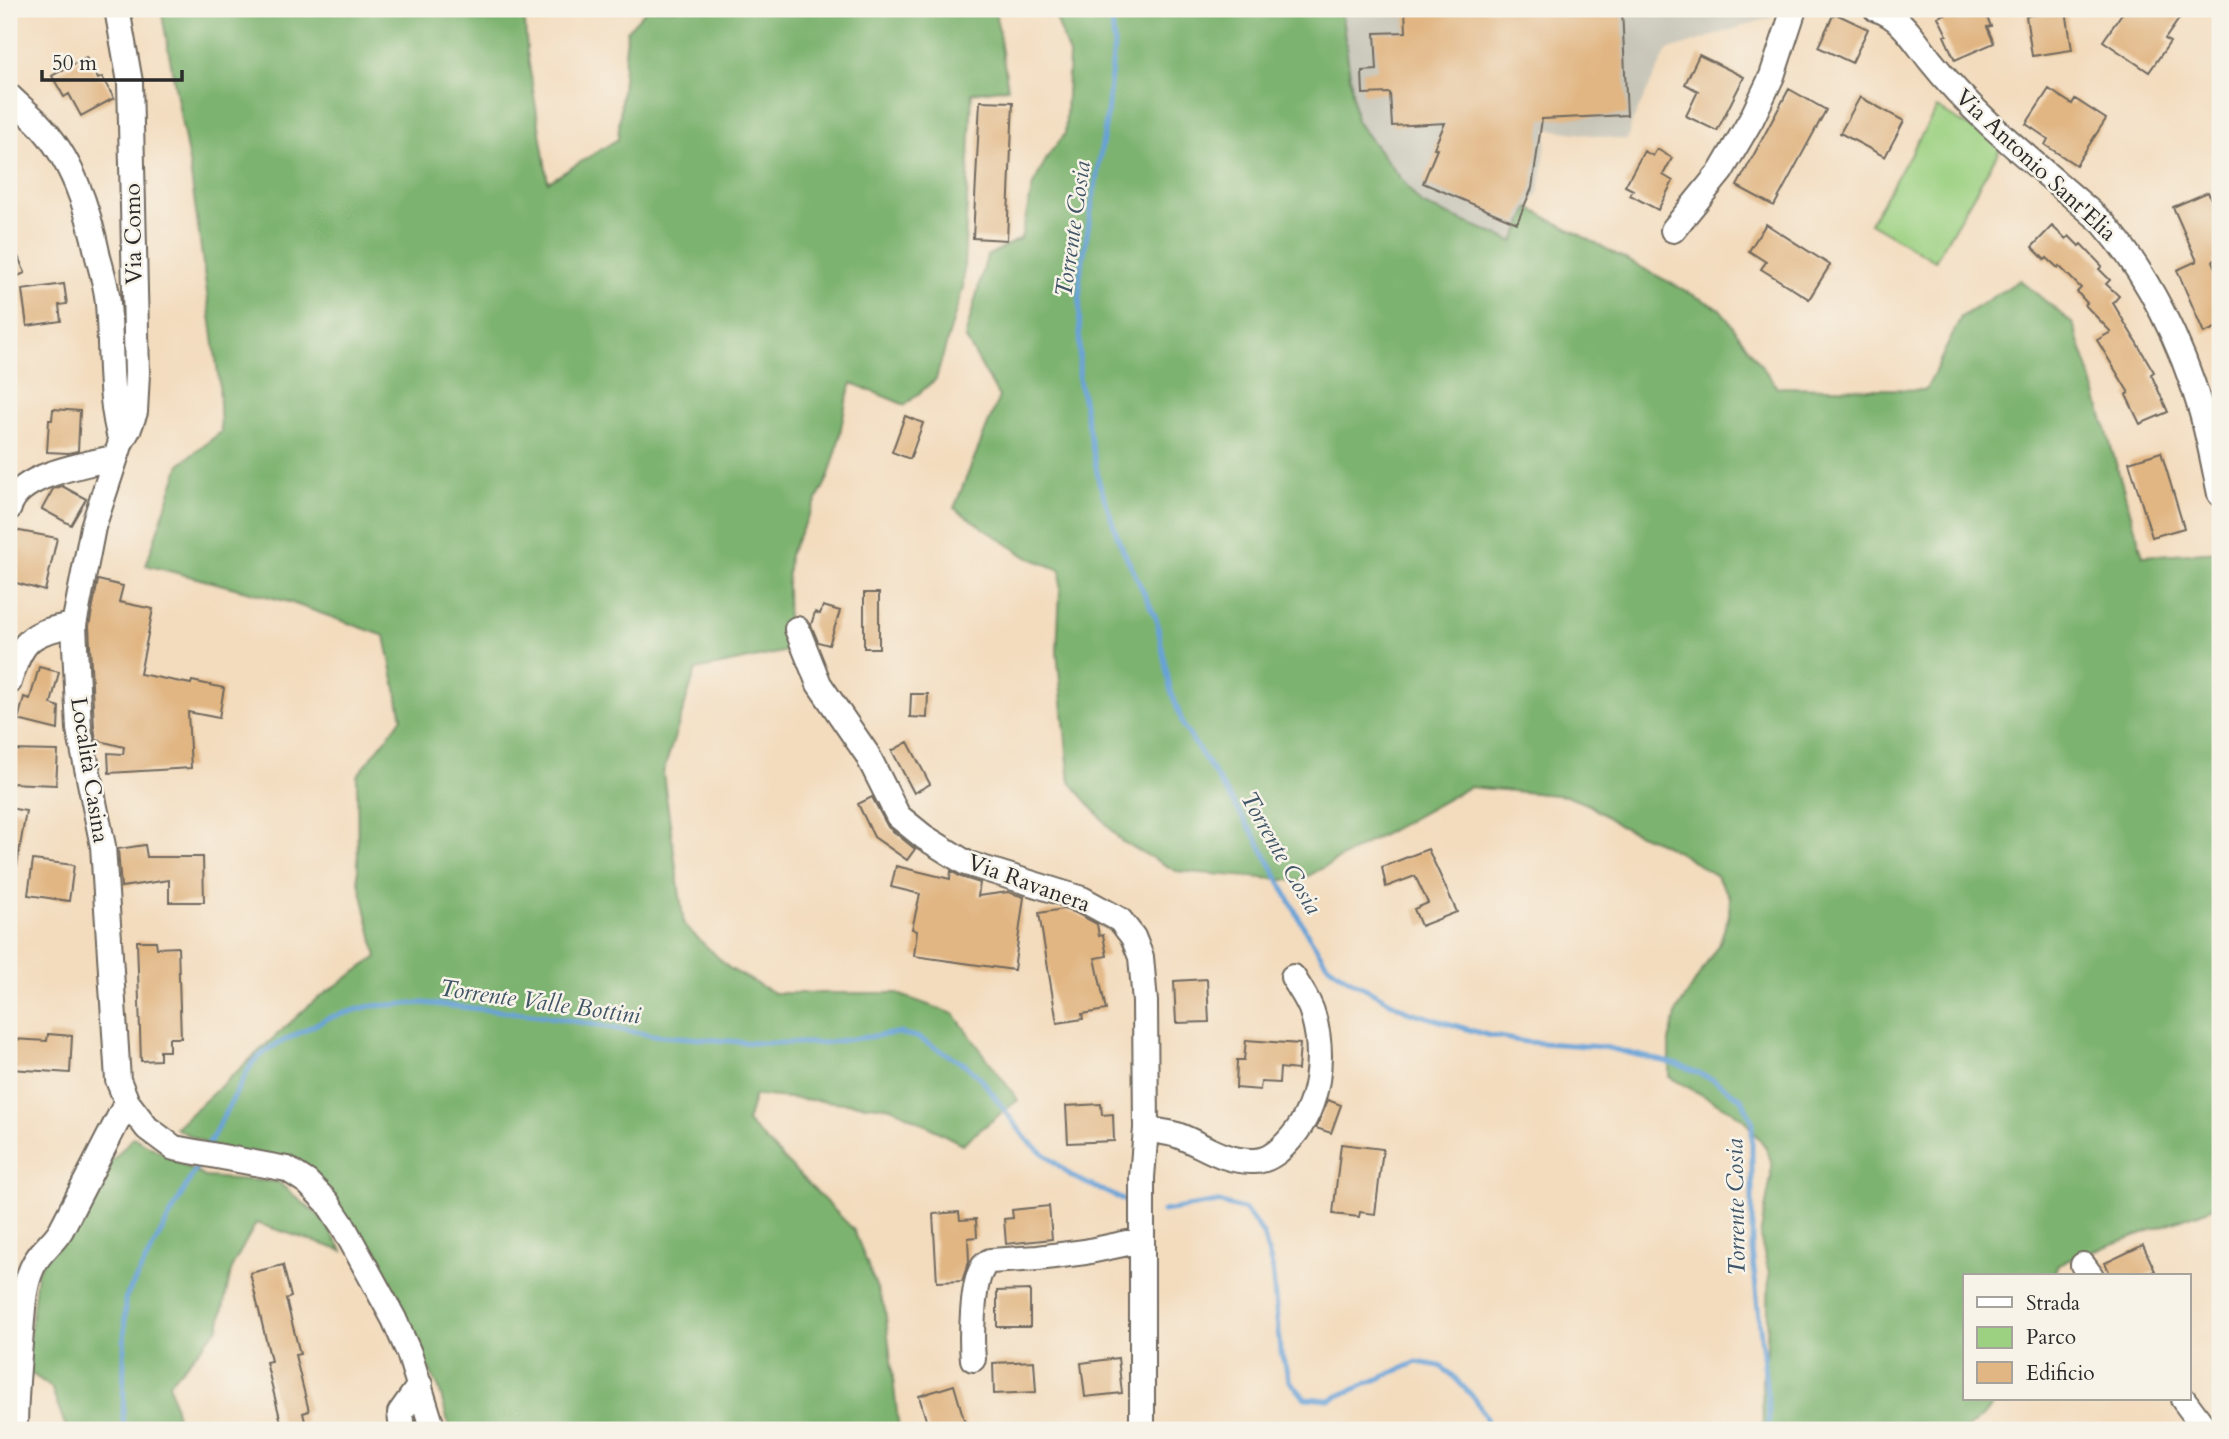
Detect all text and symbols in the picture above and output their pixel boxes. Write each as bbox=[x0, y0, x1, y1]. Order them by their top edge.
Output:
scale bar bbox=[42, 38, 182, 82]
text: 50 m bbox=[52, 49, 97, 78]
street label: Via Antonio Sant'Elia bbox=[1949, 82, 2123, 248]
water label: Torrente Cosia bbox=[1047, 159, 1099, 299]
street label: Via Como bbox=[117, 183, 149, 285]
street label: Località Casina bbox=[63, 695, 117, 845]
water label: Torrente Cosia bbox=[1232, 785, 1330, 921]
street label: Via Ravanera bbox=[963, 846, 1095, 920]
water label: Torrente Valle Bottini bbox=[438, 972, 643, 1032]
water label: Torrente Cosia bbox=[1718, 1138, 1754, 1276]
legend bbox=[1963, 1274, 2190, 1400]
text: Strada bbox=[2026, 1289, 2080, 1318]
text: Parco bbox=[2026, 1323, 2076, 1352]
text: Edificio bbox=[2026, 1359, 2095, 1388]

